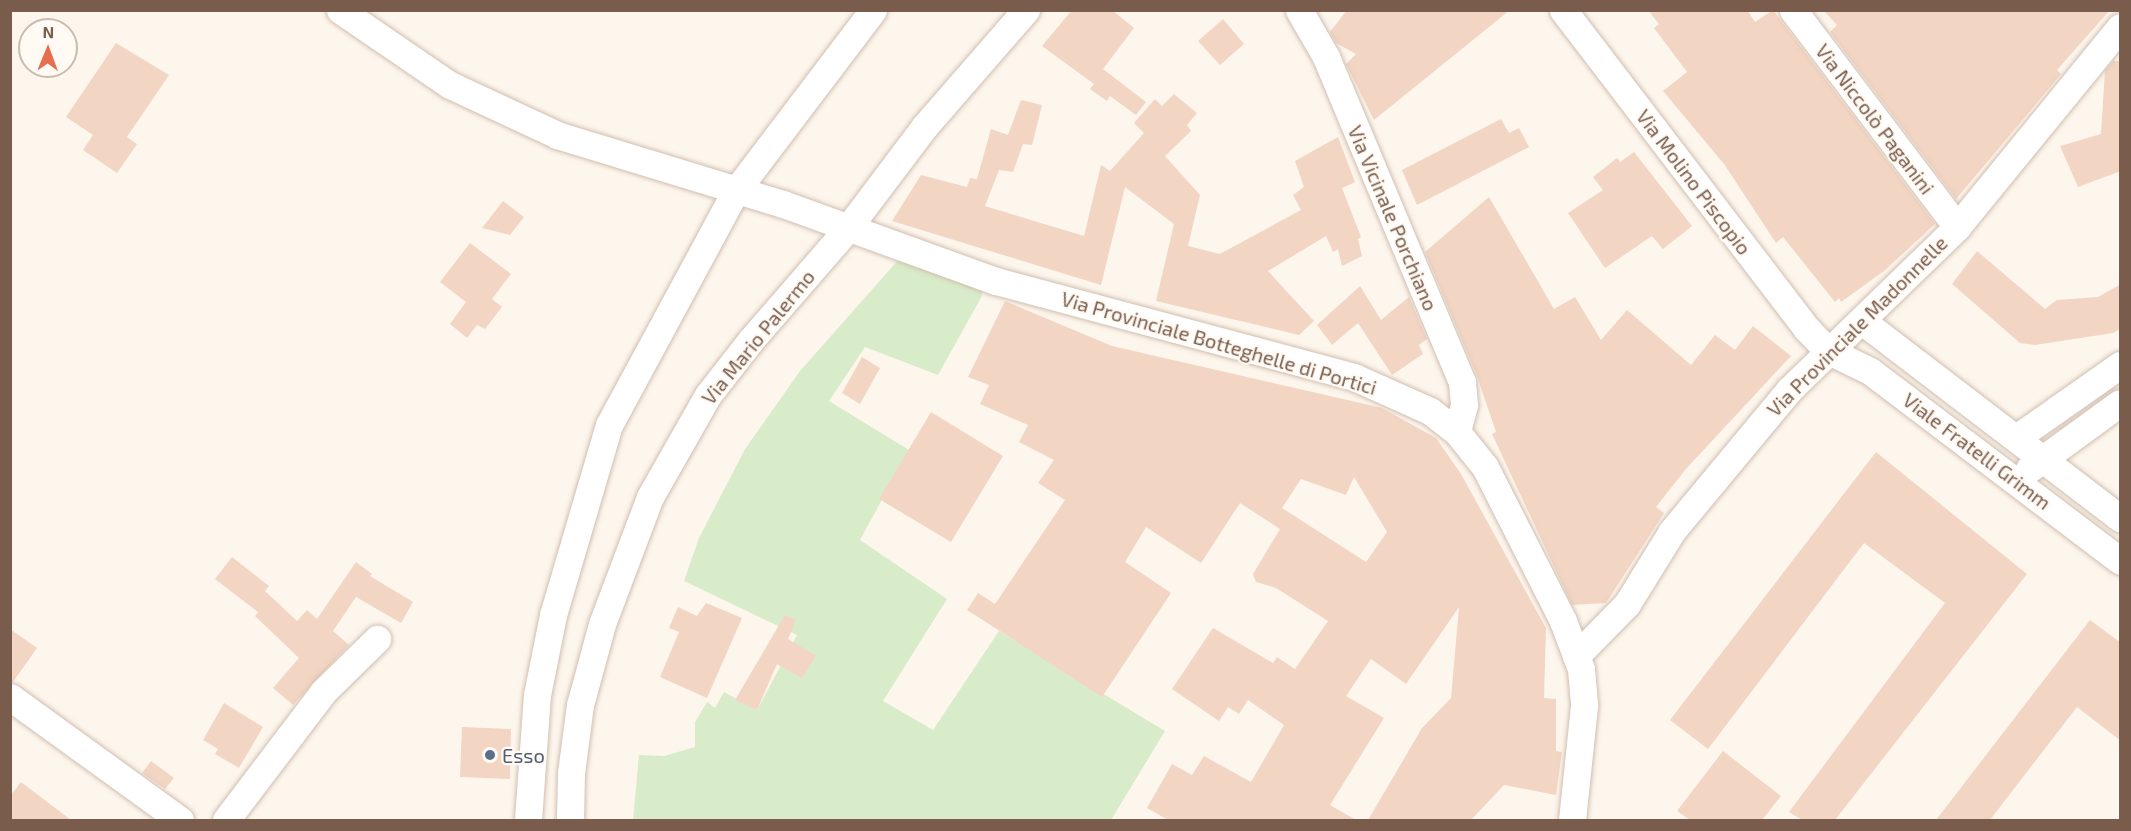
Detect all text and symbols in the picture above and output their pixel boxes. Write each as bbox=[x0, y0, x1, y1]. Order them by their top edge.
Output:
north arrow bbox=[18, 18, 78, 78]
text: N bbox=[42, 22, 54, 41]
street label: Via Niccolò Paganini bbox=[1811, 39, 1939, 199]
street label: Via Molino Piscopio bbox=[1632, 105, 1756, 259]
street label: Via Vicinale Porchiano bbox=[1343, 122, 1443, 314]
street label: Via Provinciale Madonnelle bbox=[1762, 231, 1952, 421]
street label: Via Mario Palermo bbox=[696, 265, 820, 409]
street label: Via Provinciale Botteghelle di Portici bbox=[1059, 286, 1379, 400]
street label: Viale Fratelli Grimm bbox=[1898, 388, 2056, 514]
place label: Esso bbox=[502, 743, 545, 767]
marker: Esso bbox=[483, 748, 497, 762]

